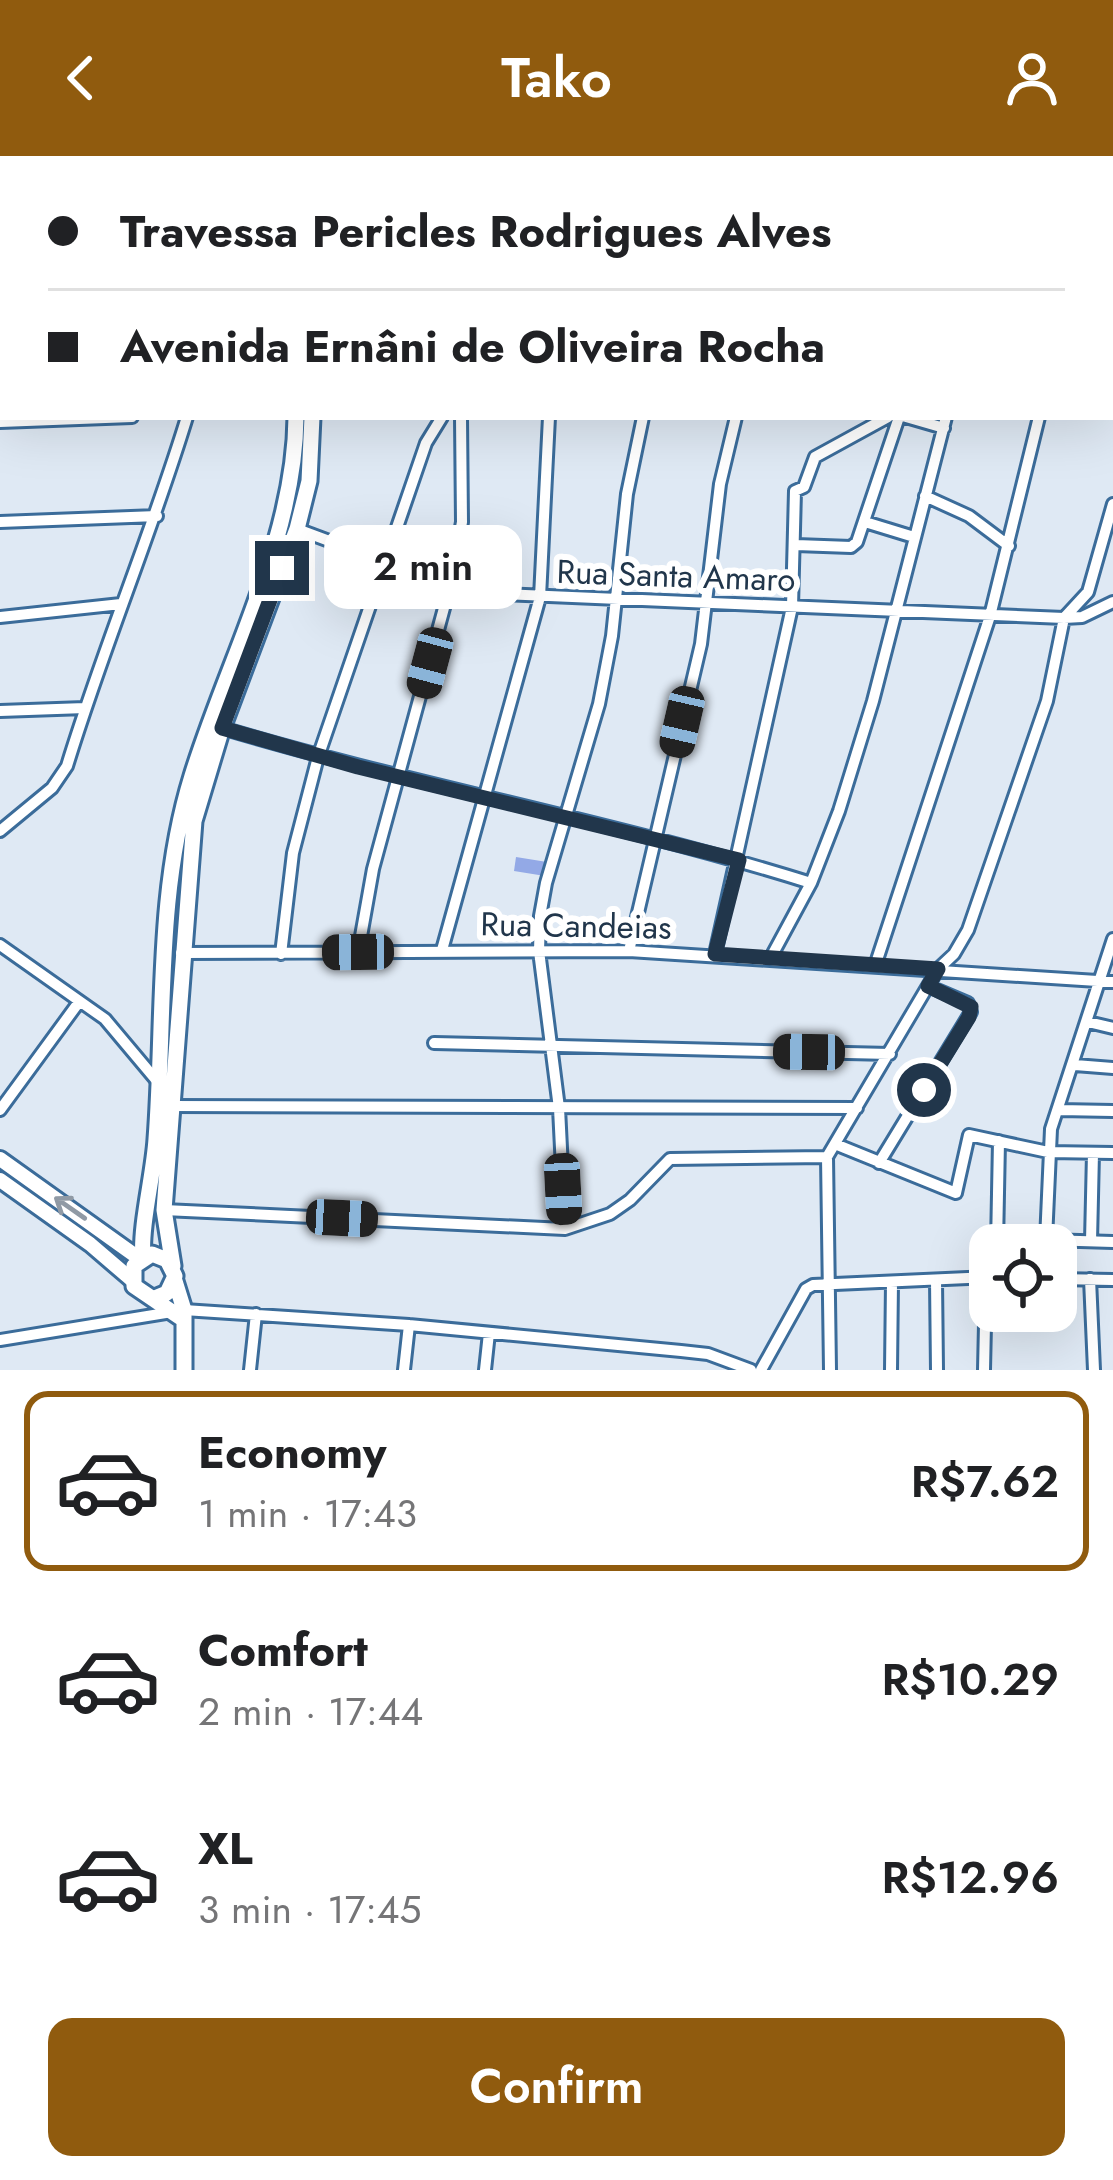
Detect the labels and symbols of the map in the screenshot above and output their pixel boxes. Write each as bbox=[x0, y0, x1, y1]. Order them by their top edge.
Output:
callout: 2 min bbox=[324, 526, 522, 610]
route end bbox=[255, 541, 309, 595]
street label: Rua Santa Amaro bbox=[556, 548, 796, 603]
car bbox=[403, 624, 457, 702]
car bbox=[656, 683, 708, 761]
street label: Rua Candeias bbox=[480, 900, 672, 951]
car bbox=[322, 933, 394, 971]
car bbox=[773, 1033, 845, 1071]
route start bbox=[897, 1063, 951, 1117]
car bbox=[543, 1152, 583, 1226]
one-way arrow bbox=[55, 1196, 88, 1221]
car bbox=[305, 1198, 379, 1238]

